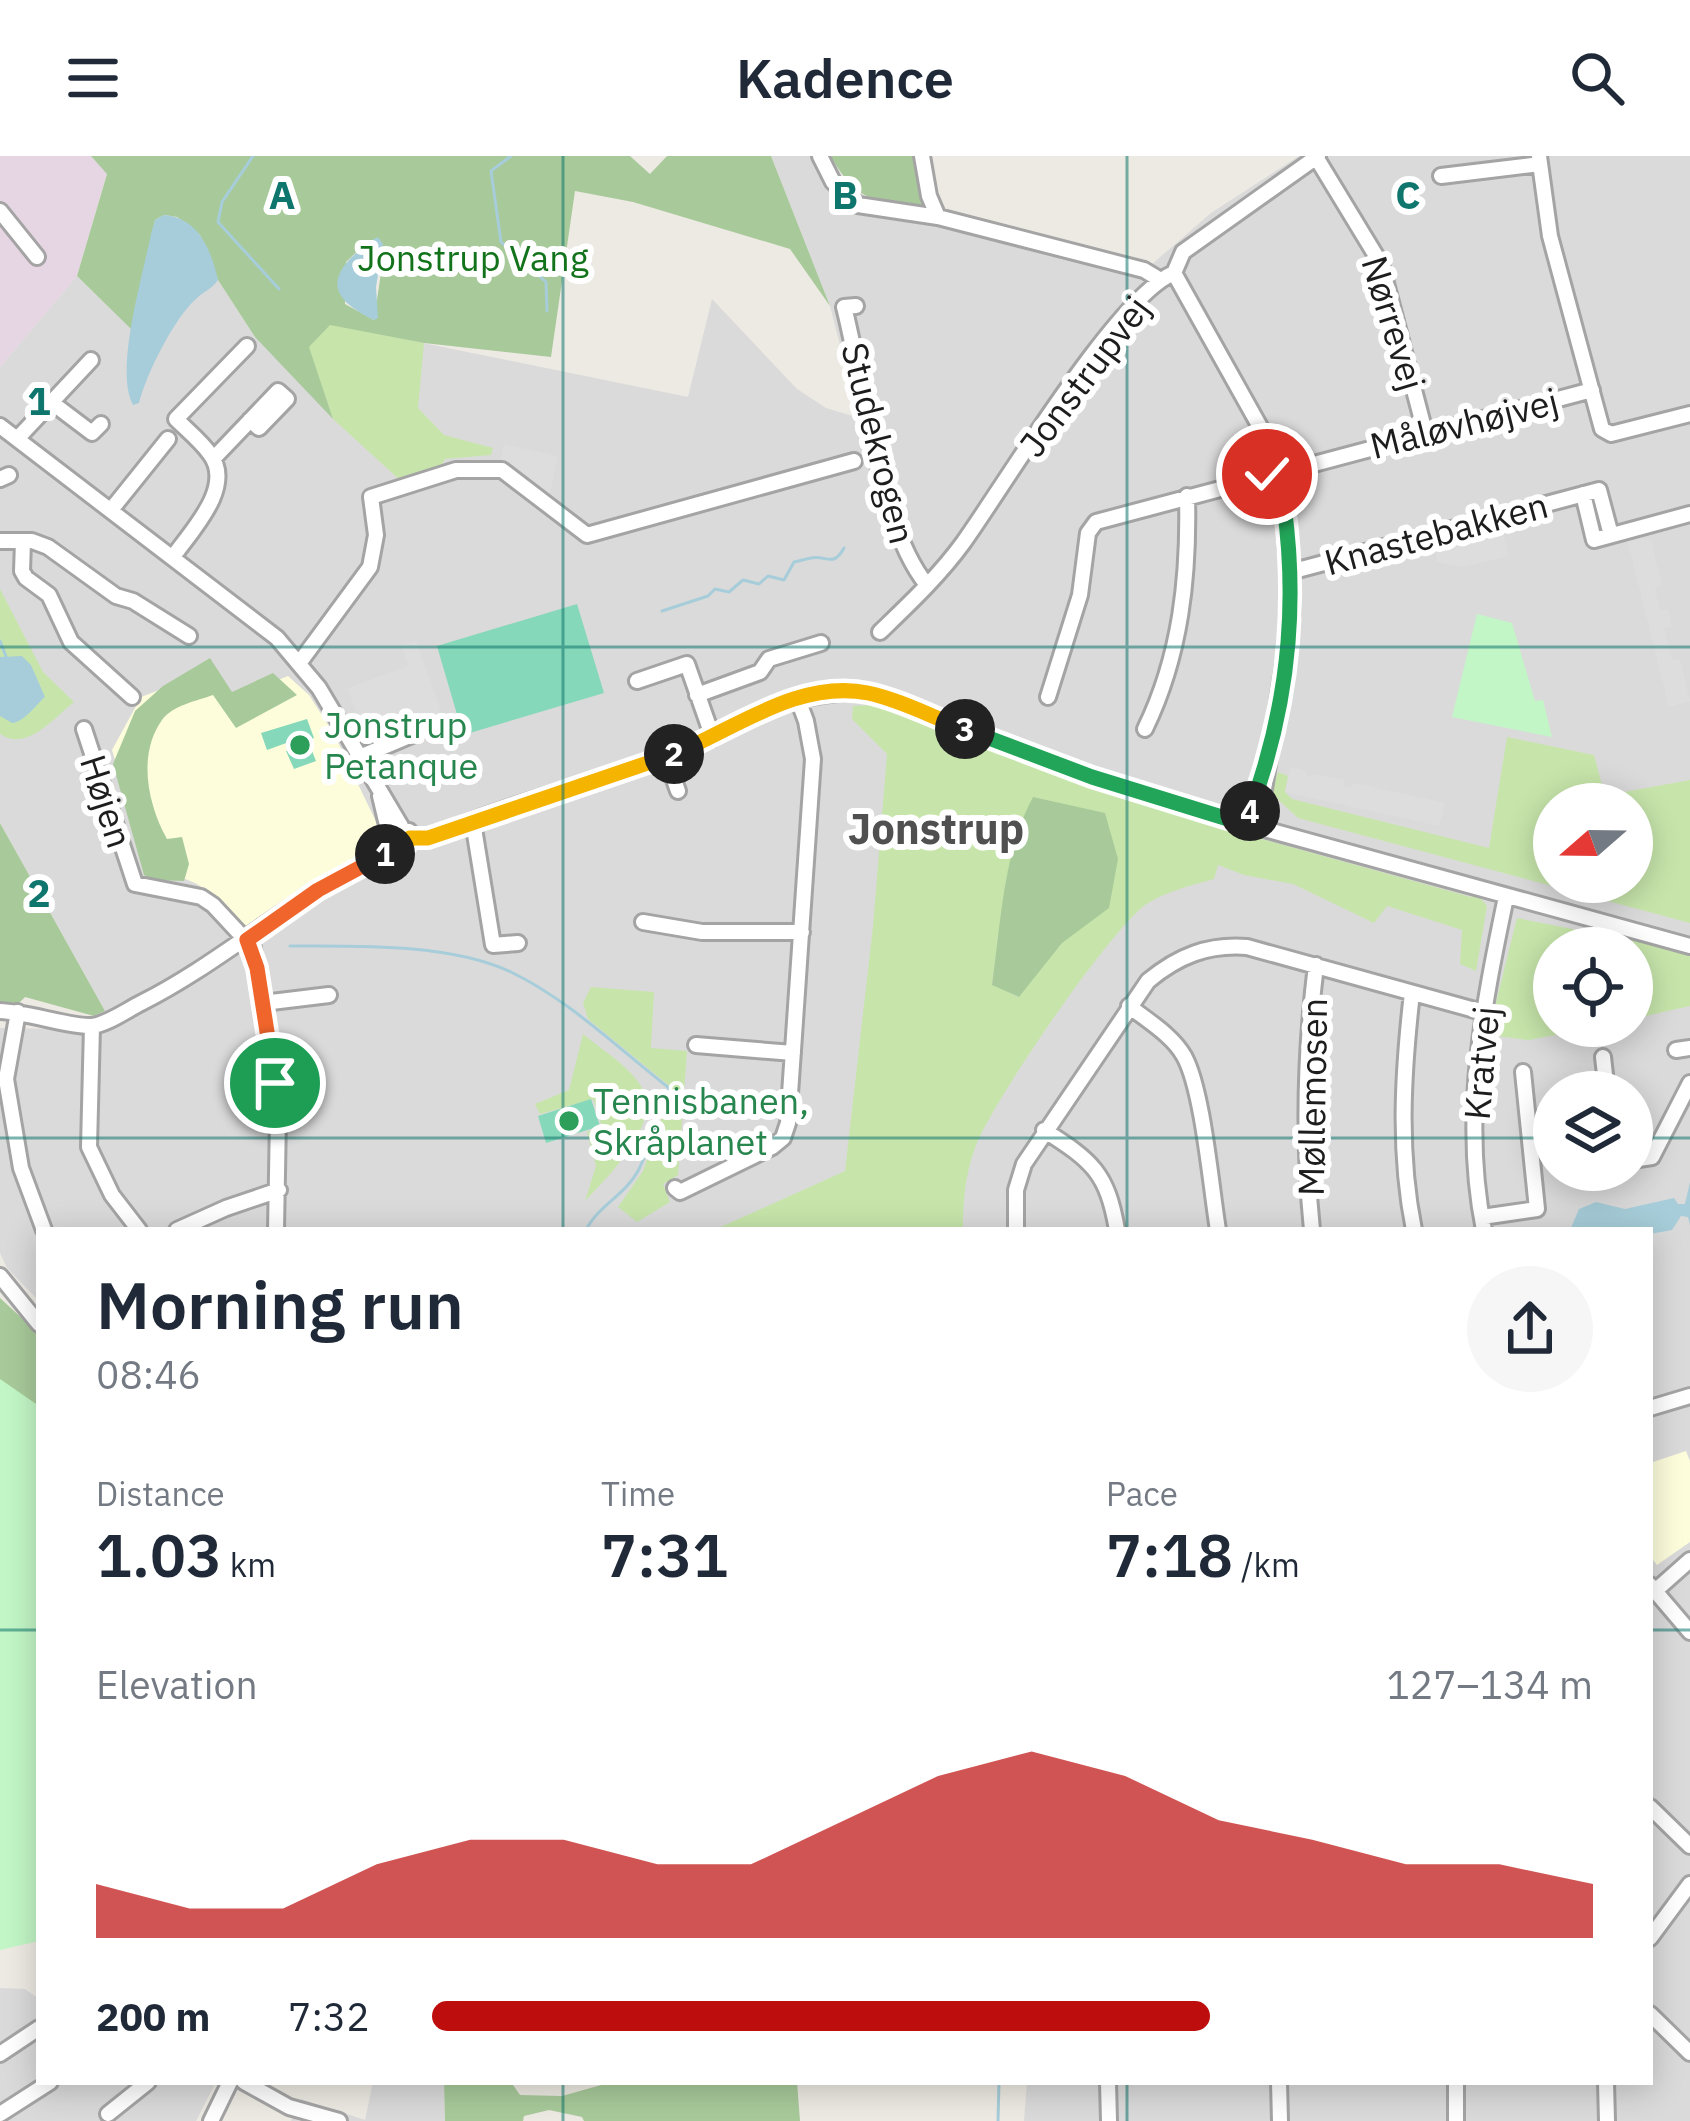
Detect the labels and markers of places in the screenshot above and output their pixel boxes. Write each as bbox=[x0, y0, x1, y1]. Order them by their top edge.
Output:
pin bbox=[1216, 423, 1318, 525]
pin: 3 bbox=[935, 699, 995, 759]
place label: Jonstrup Petanque bbox=[324, 701, 478, 789]
pin: 2 bbox=[644, 724, 704, 784]
marker: Jonstrup Petanque bbox=[287, 732, 313, 758]
pin: 4 bbox=[1220, 781, 1280, 841]
pin: 1 bbox=[355, 824, 415, 884]
pin bbox=[224, 1032, 326, 1134]
place label: Tennisbanen, Skråplanet bbox=[593, 1077, 809, 1165]
marker: Tennisbanen, Skråplanet bbox=[556, 1108, 582, 1134]

